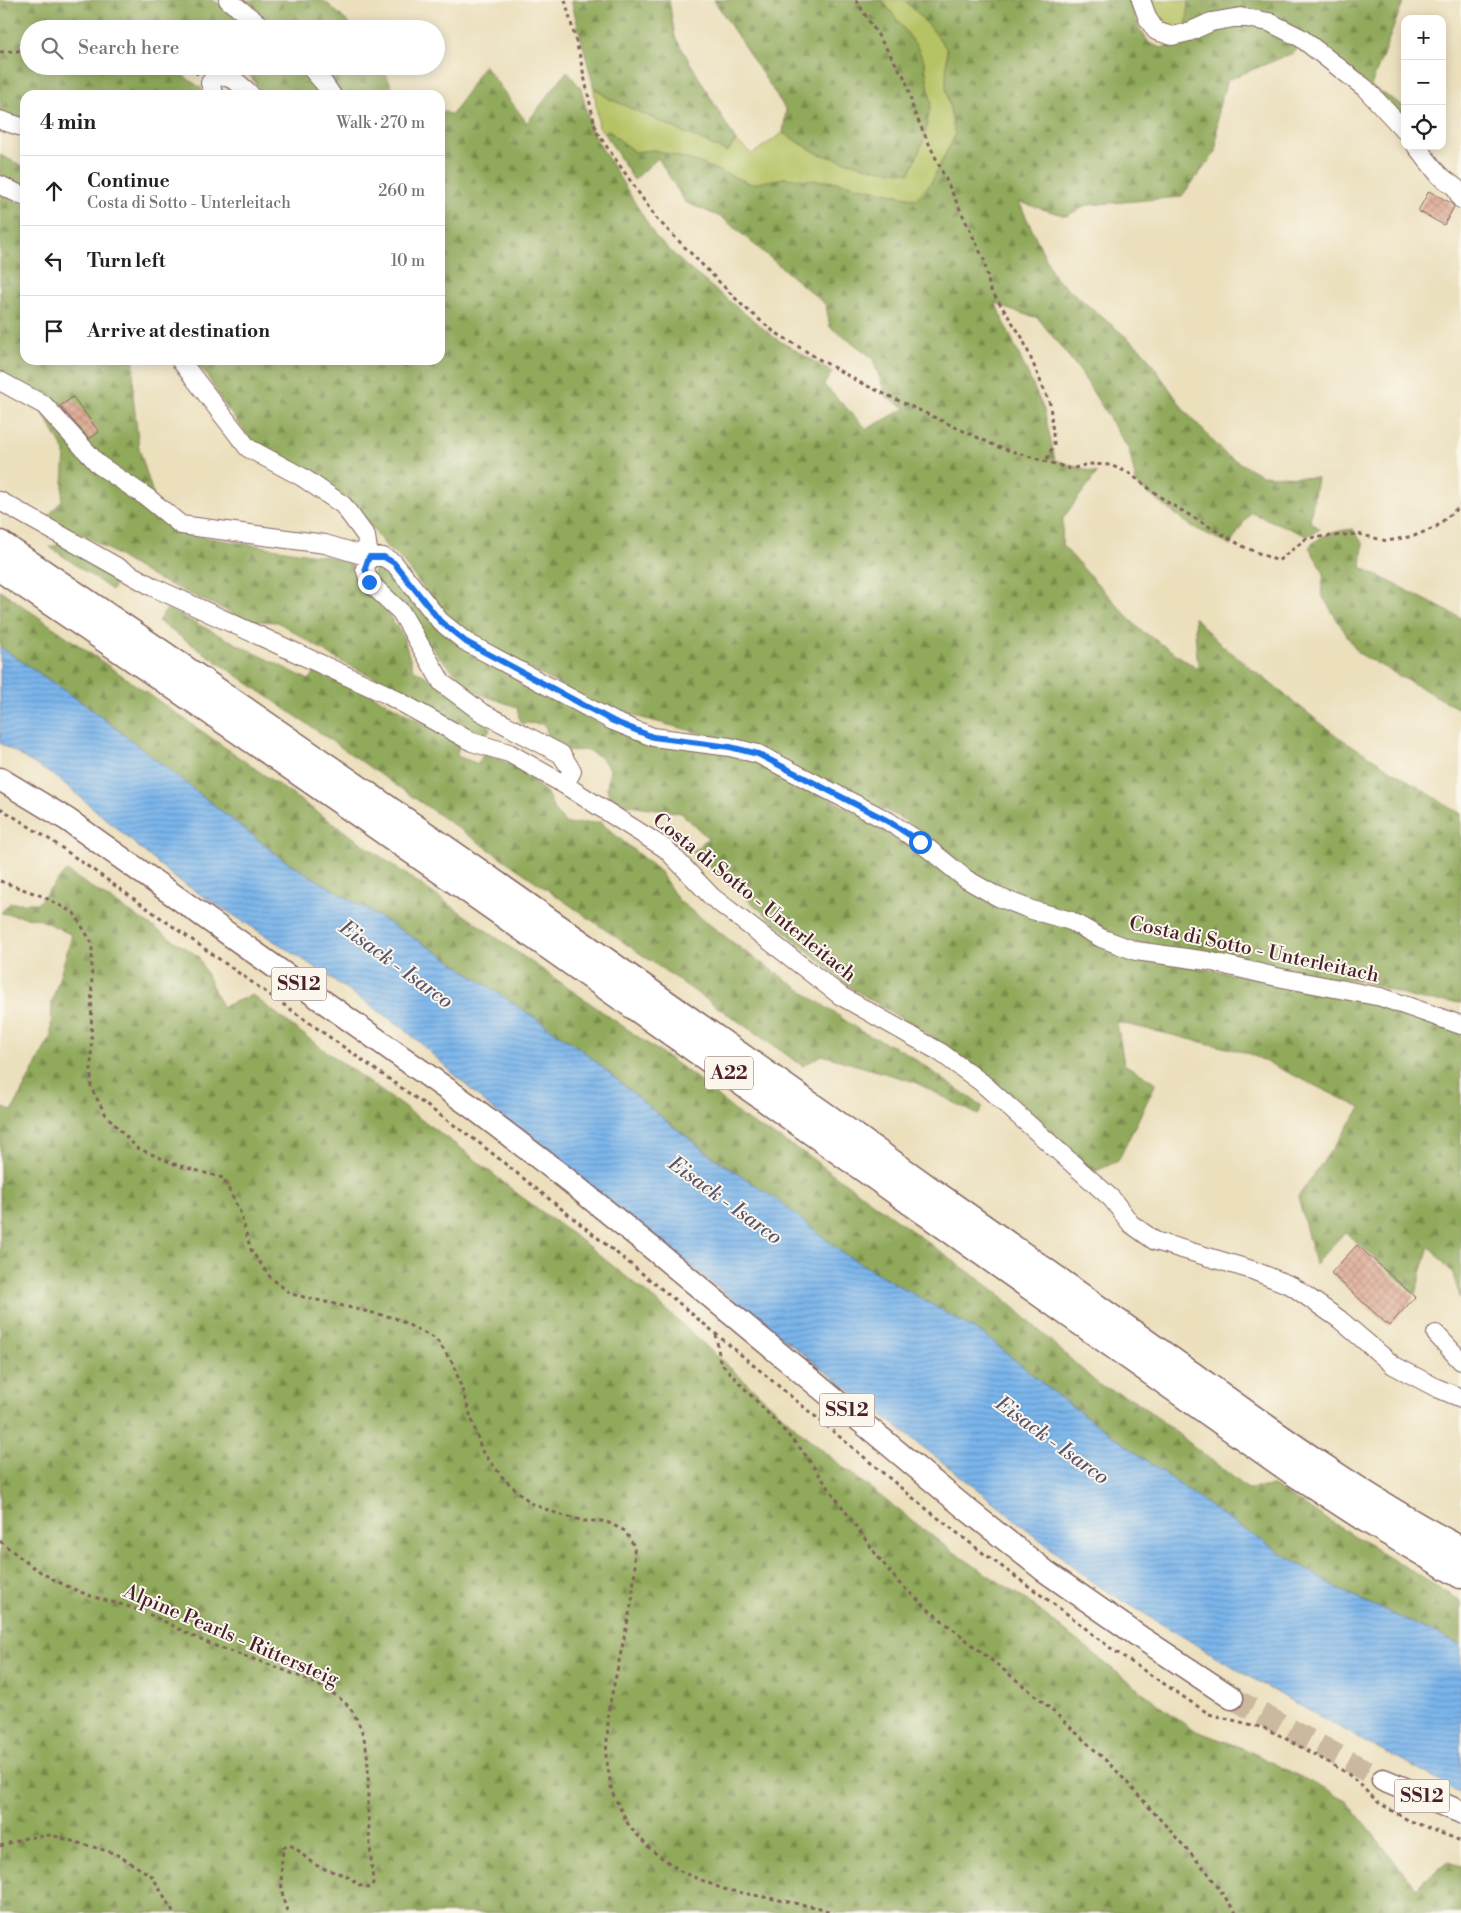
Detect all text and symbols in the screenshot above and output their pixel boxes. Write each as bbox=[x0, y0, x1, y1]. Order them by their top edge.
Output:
map controls bbox=[1401, 15, 1446, 150]
button: + bbox=[1401, 15, 1446, 60]
search box bbox=[20, 20, 445, 75]
icon: search bbox=[38, 34, 66, 62]
text: Search here bbox=[78, 36, 179, 60]
button: − bbox=[1401, 60, 1446, 105]
button: locate bbox=[1401, 105, 1446, 150]
text: 4 min bbox=[40, 110, 96, 136]
text: Walk · 270 m bbox=[336, 113, 425, 133]
text: Continue bbox=[87, 169, 170, 193]
icon: ahead bbox=[40, 177, 68, 205]
text: 260 m bbox=[378, 181, 425, 201]
text: Costa di Sotto - Unterleitach bbox=[87, 193, 291, 213]
icon: left bbox=[40, 247, 68, 275]
text: Turn left bbox=[87, 249, 166, 273]
text: 10 m bbox=[391, 251, 425, 271]
icon: arrive bbox=[40, 317, 68, 345]
text: Arrive at destination bbox=[87, 319, 270, 343]
route end bbox=[358, 571, 381, 594]
street label: Costa di Sotto - Unterleitach bbox=[647, 808, 861, 988]
route start bbox=[909, 831, 932, 854]
street label: Costa di Sotto - Unterleitach bbox=[1127, 911, 1381, 989]
water label: Eisack - Isarco bbox=[333, 915, 458, 1015]
road number: SS12 bbox=[272, 968, 326, 1001]
road number: A22 bbox=[705, 1056, 753, 1090]
water label: Eisack - Isarco bbox=[662, 1151, 787, 1251]
water label: Eisack - Isarco bbox=[989, 1391, 1114, 1491]
road number: SS12 bbox=[820, 1394, 874, 1426]
street label: Alpine Pearls - Rittersteig bbox=[119, 1579, 343, 1693]
road number: SS12 bbox=[1394, 1780, 1450, 1812]

